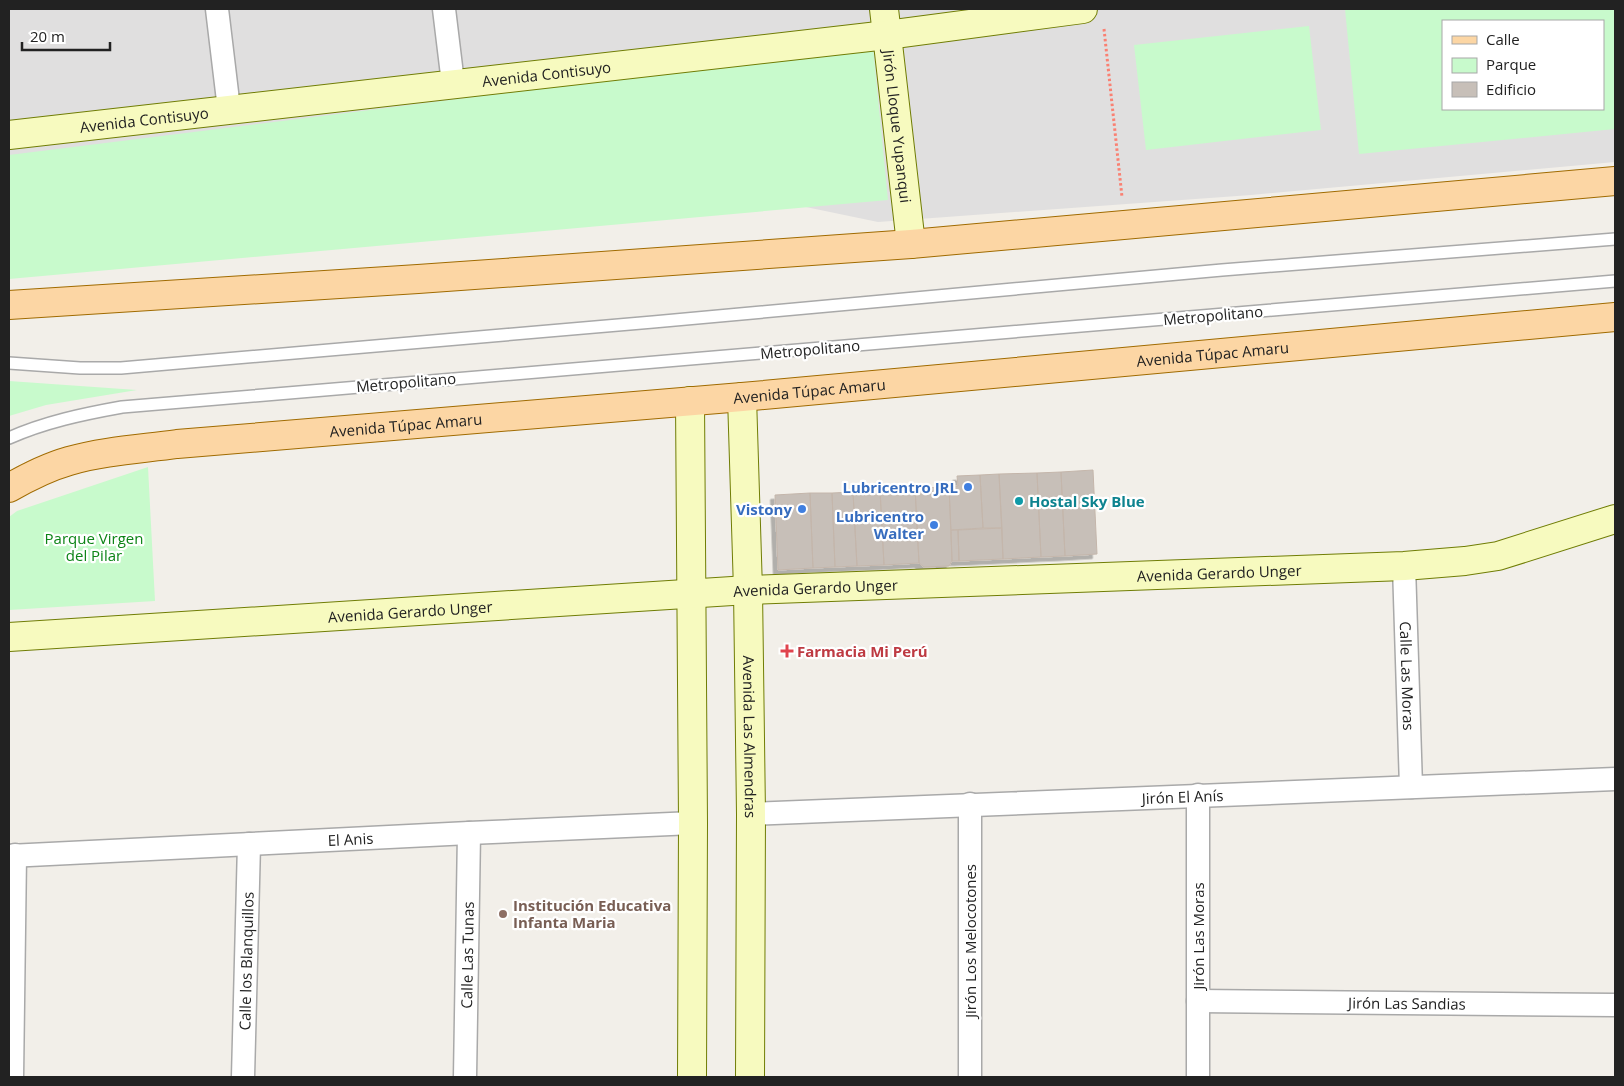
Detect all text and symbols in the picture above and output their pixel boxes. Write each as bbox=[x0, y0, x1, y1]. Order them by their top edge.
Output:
scale bar bbox=[22, 20, 110, 52]
legend bbox=[1442, 20, 1604, 110]
text: 20 m bbox=[30, 26, 65, 46]
text: Calle bbox=[1486, 29, 1520, 49]
street label: Jirón Lloque Yupanqui bbox=[879, 47, 916, 204]
text: Parque bbox=[1486, 54, 1536, 74]
street label: Avenida Contisuyo bbox=[481, 57, 612, 91]
text: Edificio bbox=[1486, 79, 1536, 99]
street label: Avenida Contisuyo bbox=[79, 102, 210, 137]
street label: Metropolitano bbox=[1162, 301, 1264, 329]
street label: Metropolitano bbox=[759, 335, 861, 363]
street label: Avenida Túpac Amaru bbox=[1136, 337, 1290, 371]
street label: Metropolitano bbox=[355, 368, 457, 396]
street label: Avenida Túpac Amaru bbox=[732, 374, 887, 408]
street label: Avenida Túpac Amaru bbox=[329, 409, 483, 441]
place label: Lubricentro JRL bbox=[843, 477, 958, 497]
marker: Lubricentro JRL bbox=[962, 481, 974, 493]
place label: Hostal Sky Blue bbox=[1029, 491, 1145, 511]
marker: Hostal Sky Blue bbox=[1013, 495, 1025, 507]
place label: Vistony bbox=[736, 499, 792, 519]
marker: Vistony bbox=[796, 503, 808, 515]
place label: Lubricentro Walter bbox=[836, 506, 924, 543]
marker: Lubricentro Walter bbox=[928, 519, 940, 531]
park label: Parque Virgen del Pilar bbox=[45, 528, 143, 565]
street label: Avenida Gerardo Unger bbox=[1136, 560, 1302, 586]
street label: Avenida Gerardo Unger bbox=[732, 575, 898, 601]
street label: Avenida Gerardo Unger bbox=[327, 596, 493, 627]
street label: Calle Las Moras bbox=[1396, 621, 1419, 731]
place label: Farmacia Mi Perú bbox=[797, 641, 928, 661]
marker: Farmacia Mi Perú bbox=[781, 645, 793, 657]
street label: Avenida Las Almendras bbox=[739, 655, 761, 818]
street label: Jirón El Anís bbox=[1139, 785, 1224, 808]
street label: El Anis bbox=[327, 828, 374, 850]
street label: Jirón Los Melocotones bbox=[960, 864, 980, 1020]
street label: Jirón Las Moras bbox=[1188, 882, 1208, 992]
street label: Calle los Blanquillos bbox=[234, 891, 258, 1031]
place label: Institución Educativa Infanta Maria bbox=[513, 895, 671, 932]
street label: Calle Las Tunas bbox=[456, 901, 478, 1009]
marker: Institución Educativa Infanta Maria bbox=[497, 908, 509, 920]
street label: Jirón Las Sandias bbox=[1346, 992, 1466, 1014]

